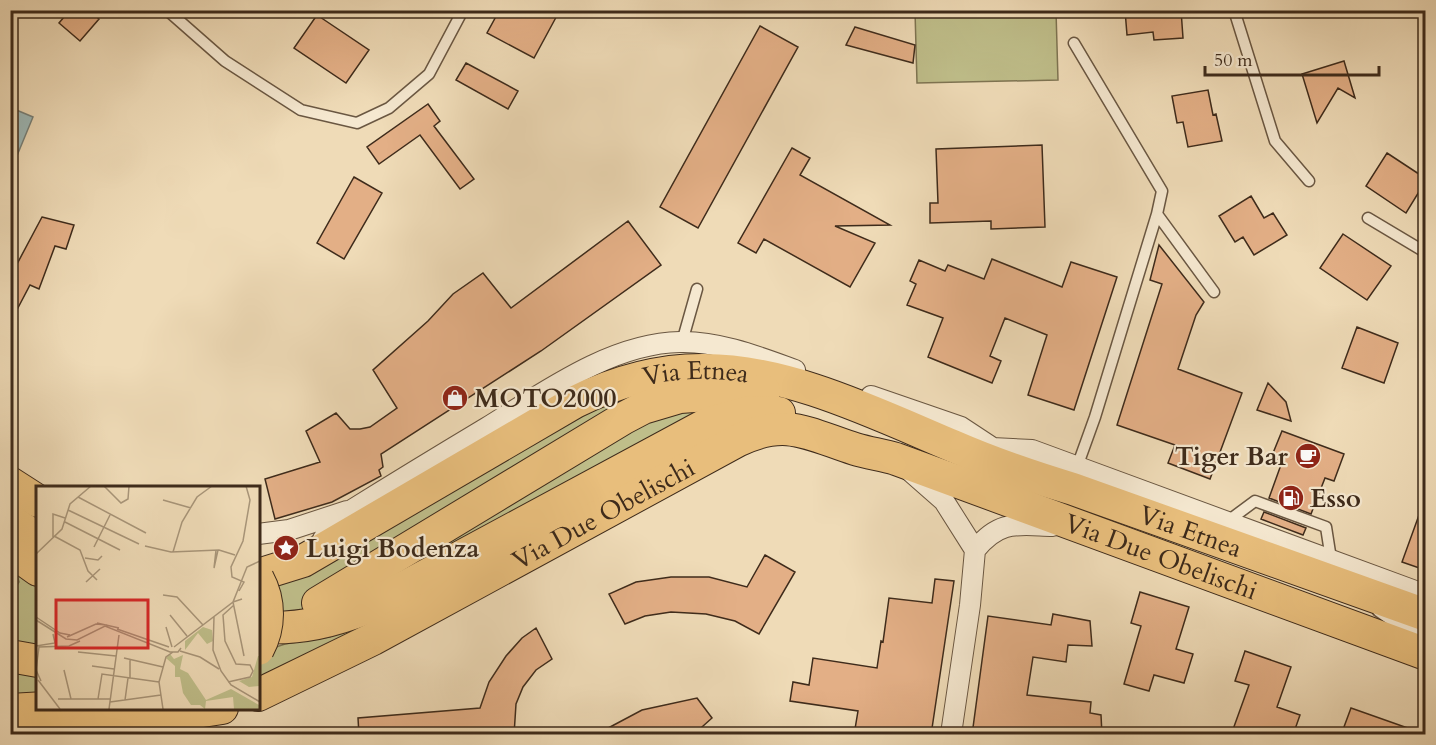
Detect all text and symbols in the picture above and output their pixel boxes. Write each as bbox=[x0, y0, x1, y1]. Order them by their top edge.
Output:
scale bar bbox=[1205, 39, 1379, 77]
text: 50 m bbox=[1214, 48, 1253, 73]
street label: Via Etnea bbox=[639, 353, 751, 394]
place label: MOTO2000 bbox=[474, 381, 617, 416]
shop icon: MOTO2000 bbox=[440, 383, 470, 413]
place label: Tiger Bar bbox=[1175, 439, 1289, 474]
cafe icon: Tiger Bar bbox=[1293, 441, 1323, 471]
street label: Via Due Obelischi bbox=[506, 450, 701, 578]
place label: Esso bbox=[1310, 481, 1361, 516]
fuel station icon: Esso bbox=[1276, 483, 1306, 513]
inset map bbox=[36, 486, 260, 709]
street label: Via Etnea bbox=[1134, 497, 1247, 566]
street label: Via Due Obelischi bbox=[1060, 506, 1262, 609]
place label: Luigi Bodenza bbox=[306, 531, 480, 566]
place icon: Luigi Bodenza bbox=[271, 533, 301, 563]

